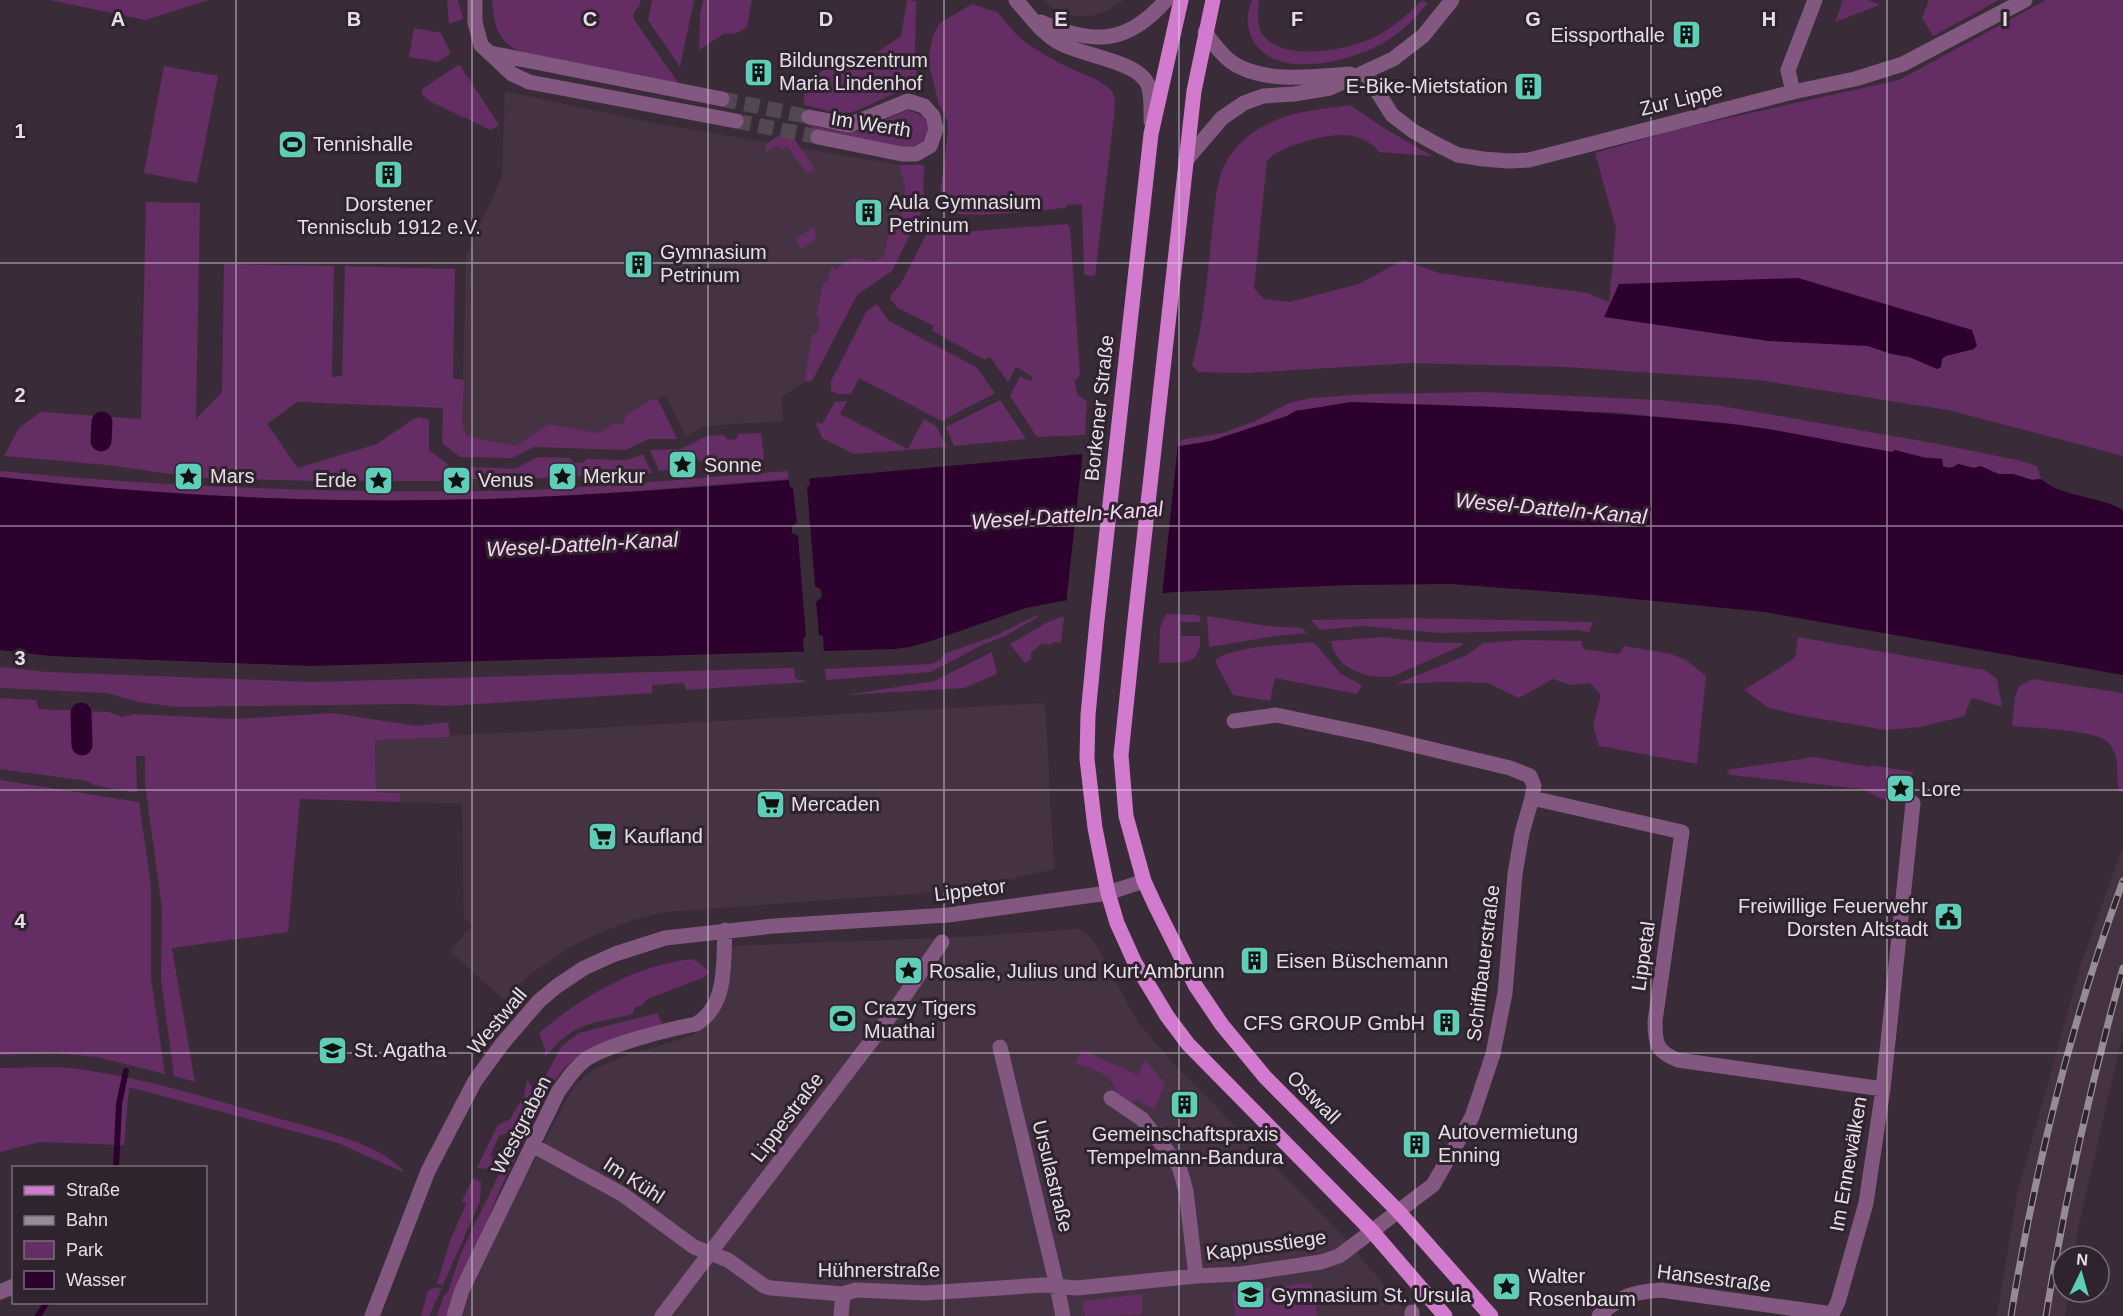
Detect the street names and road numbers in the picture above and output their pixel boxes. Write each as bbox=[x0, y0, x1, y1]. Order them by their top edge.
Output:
street label: Zur Lippe bbox=[1637, 78, 1725, 120]
street label: Im Werth bbox=[829, 107, 913, 141]
street label: Borkener Straße bbox=[1080, 334, 1118, 482]
street label: Lippetor bbox=[933, 875, 1008, 905]
street label: Schiffbauerstraße bbox=[1462, 883, 1504, 1043]
street label: Lippetal bbox=[1627, 920, 1659, 992]
street label: Westwall bbox=[463, 983, 531, 1059]
street label: Ostwall bbox=[1283, 1066, 1345, 1128]
street label: Lippestraße bbox=[746, 1068, 828, 1166]
street label: Westgraben bbox=[487, 1072, 555, 1178]
street label: Im Ennewälken bbox=[1825, 1095, 1871, 1233]
street label: Ursulastraße bbox=[1028, 1118, 1078, 1234]
street label: Im Kühl bbox=[600, 1152, 668, 1208]
street label: Kappusstiege bbox=[1204, 1226, 1328, 1264]
street label: Hühnerstraße bbox=[818, 1259, 940, 1281]
street label: Hansestraße bbox=[1656, 1260, 1772, 1296]

